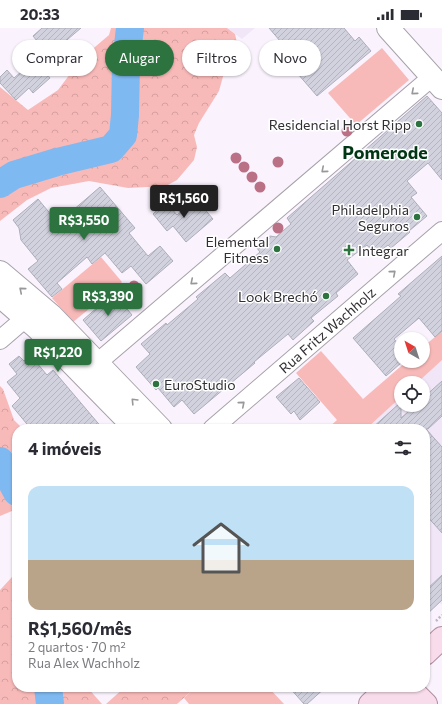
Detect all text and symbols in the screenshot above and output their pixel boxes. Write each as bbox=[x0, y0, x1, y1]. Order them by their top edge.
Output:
text: 20:33 bbox=[20, 5, 60, 23]
chip: Comprar bbox=[12, 40, 97, 76]
chip: Alugar bbox=[105, 40, 174, 76]
chip: Filtros bbox=[182, 40, 251, 76]
chip: Novo bbox=[259, 40, 321, 76]
one-way arrow bbox=[411, 88, 419, 95]
place label: Residencial Horst Ripp bbox=[269, 116, 411, 133]
marker: Residencial Horst Ripp bbox=[414, 119, 424, 129]
district label: Pomerode bbox=[342, 141, 428, 163]
one-way arrow bbox=[321, 165, 328, 172]
pin: R$1,560 bbox=[147, 185, 221, 219]
text: R$1,560 bbox=[159, 190, 209, 206]
place label: Philadelphia Seguros bbox=[331, 201, 409, 234]
pin: R$3,550 bbox=[47, 207, 121, 241]
text: R$3,550 bbox=[59, 212, 109, 228]
marker: Philadelphia Seguros bbox=[412, 212, 422, 222]
place label: Elemental Fitness bbox=[206, 233, 269, 266]
place label: Integrar bbox=[358, 242, 409, 259]
marker: Elemental Fitness bbox=[272, 244, 282, 254]
marker: Integrar bbox=[343, 244, 355, 256]
one-way arrow bbox=[389, 271, 396, 278]
one-way arrow bbox=[190, 277, 198, 284]
pin: R$3,390 bbox=[71, 283, 145, 317]
street label: Rua Fritz Wachholz bbox=[275, 283, 379, 377]
one-way arrow bbox=[19, 287, 26, 294]
text: R$3,390 bbox=[82, 288, 134, 304]
place label: Look Brechó bbox=[238, 288, 318, 305]
marker: Look Brechó bbox=[321, 291, 331, 301]
north arrow bbox=[394, 332, 430, 368]
map controls bbox=[394, 332, 430, 412]
pin: R$1,220 bbox=[21, 339, 95, 373]
text: R$1,220 bbox=[34, 344, 82, 360]
place label: EuroStudio bbox=[164, 376, 236, 393]
button: locate bbox=[394, 376, 430, 412]
marker: EuroStudio bbox=[151, 379, 161, 389]
one-way arrow bbox=[131, 398, 139, 406]
one-way arrow bbox=[237, 401, 245, 408]
icon: filters bbox=[392, 437, 414, 459]
text: 4 imóveis bbox=[28, 438, 102, 459]
icon: home bbox=[185, 512, 257, 584]
text: R$1,560/mês bbox=[28, 618, 132, 639]
text: 2 quartos · 70 m² bbox=[28, 639, 126, 655]
text: Rua Alex Wachholz bbox=[28, 655, 140, 671]

